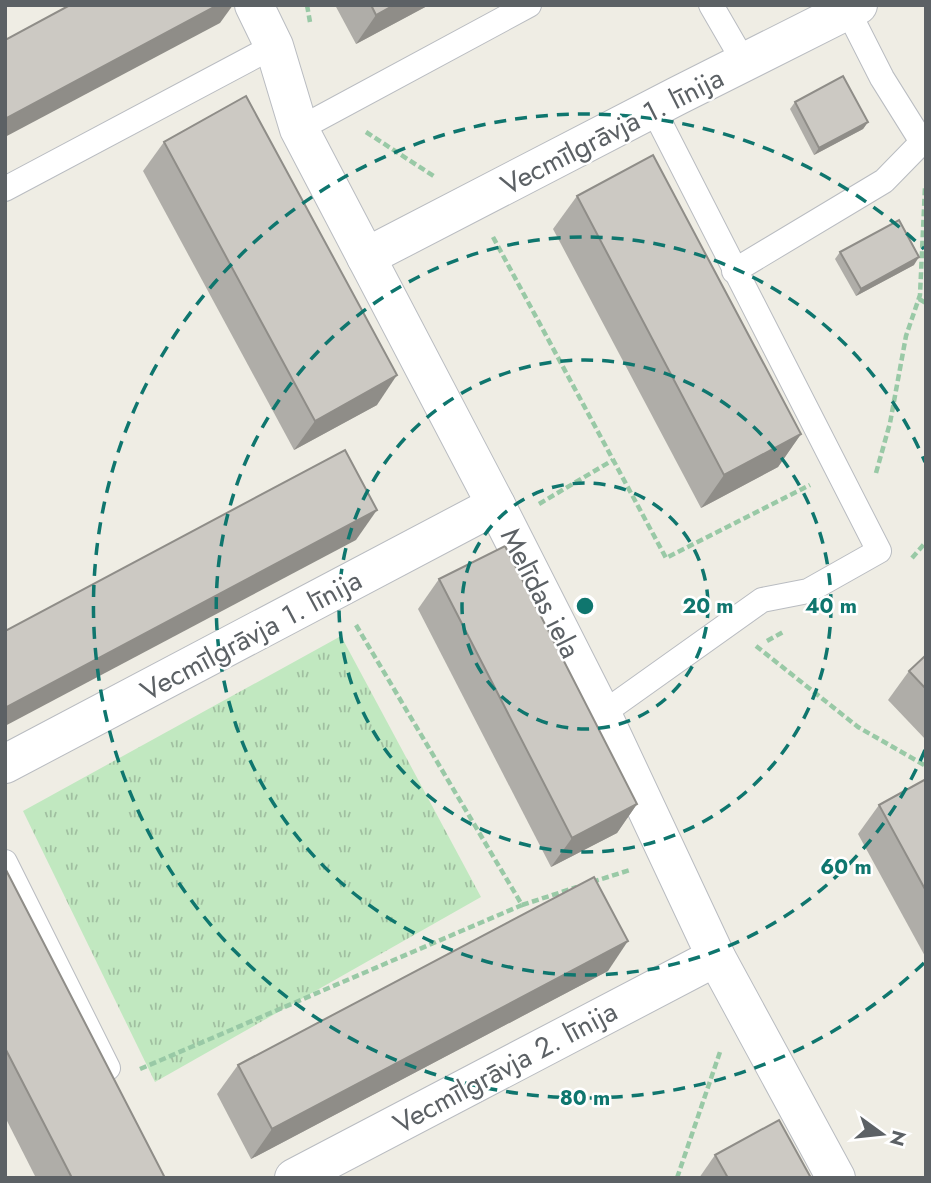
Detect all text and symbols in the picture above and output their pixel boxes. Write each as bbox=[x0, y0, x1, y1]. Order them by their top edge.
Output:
street label: Vecmīlgrāvja 1. līnija bbox=[494, 57, 731, 205]
street label: Melīdas iela bbox=[490, 521, 591, 666]
street label: Vecmīlgrāvja 1. līnija bbox=[133, 560, 369, 711]
text: 20 m bbox=[682, 591, 734, 621]
text: 40 m bbox=[805, 591, 857, 621]
centre of rings bbox=[573, 594, 597, 618]
text: 60 m bbox=[820, 852, 872, 882]
street label: Vecmīlgrāvja 2. līnija bbox=[386, 991, 625, 1144]
text: 80 m bbox=[560, 1083, 610, 1113]
north arrow bbox=[847, 1099, 917, 1169]
text: N bbox=[883, 1127, 913, 1149]

